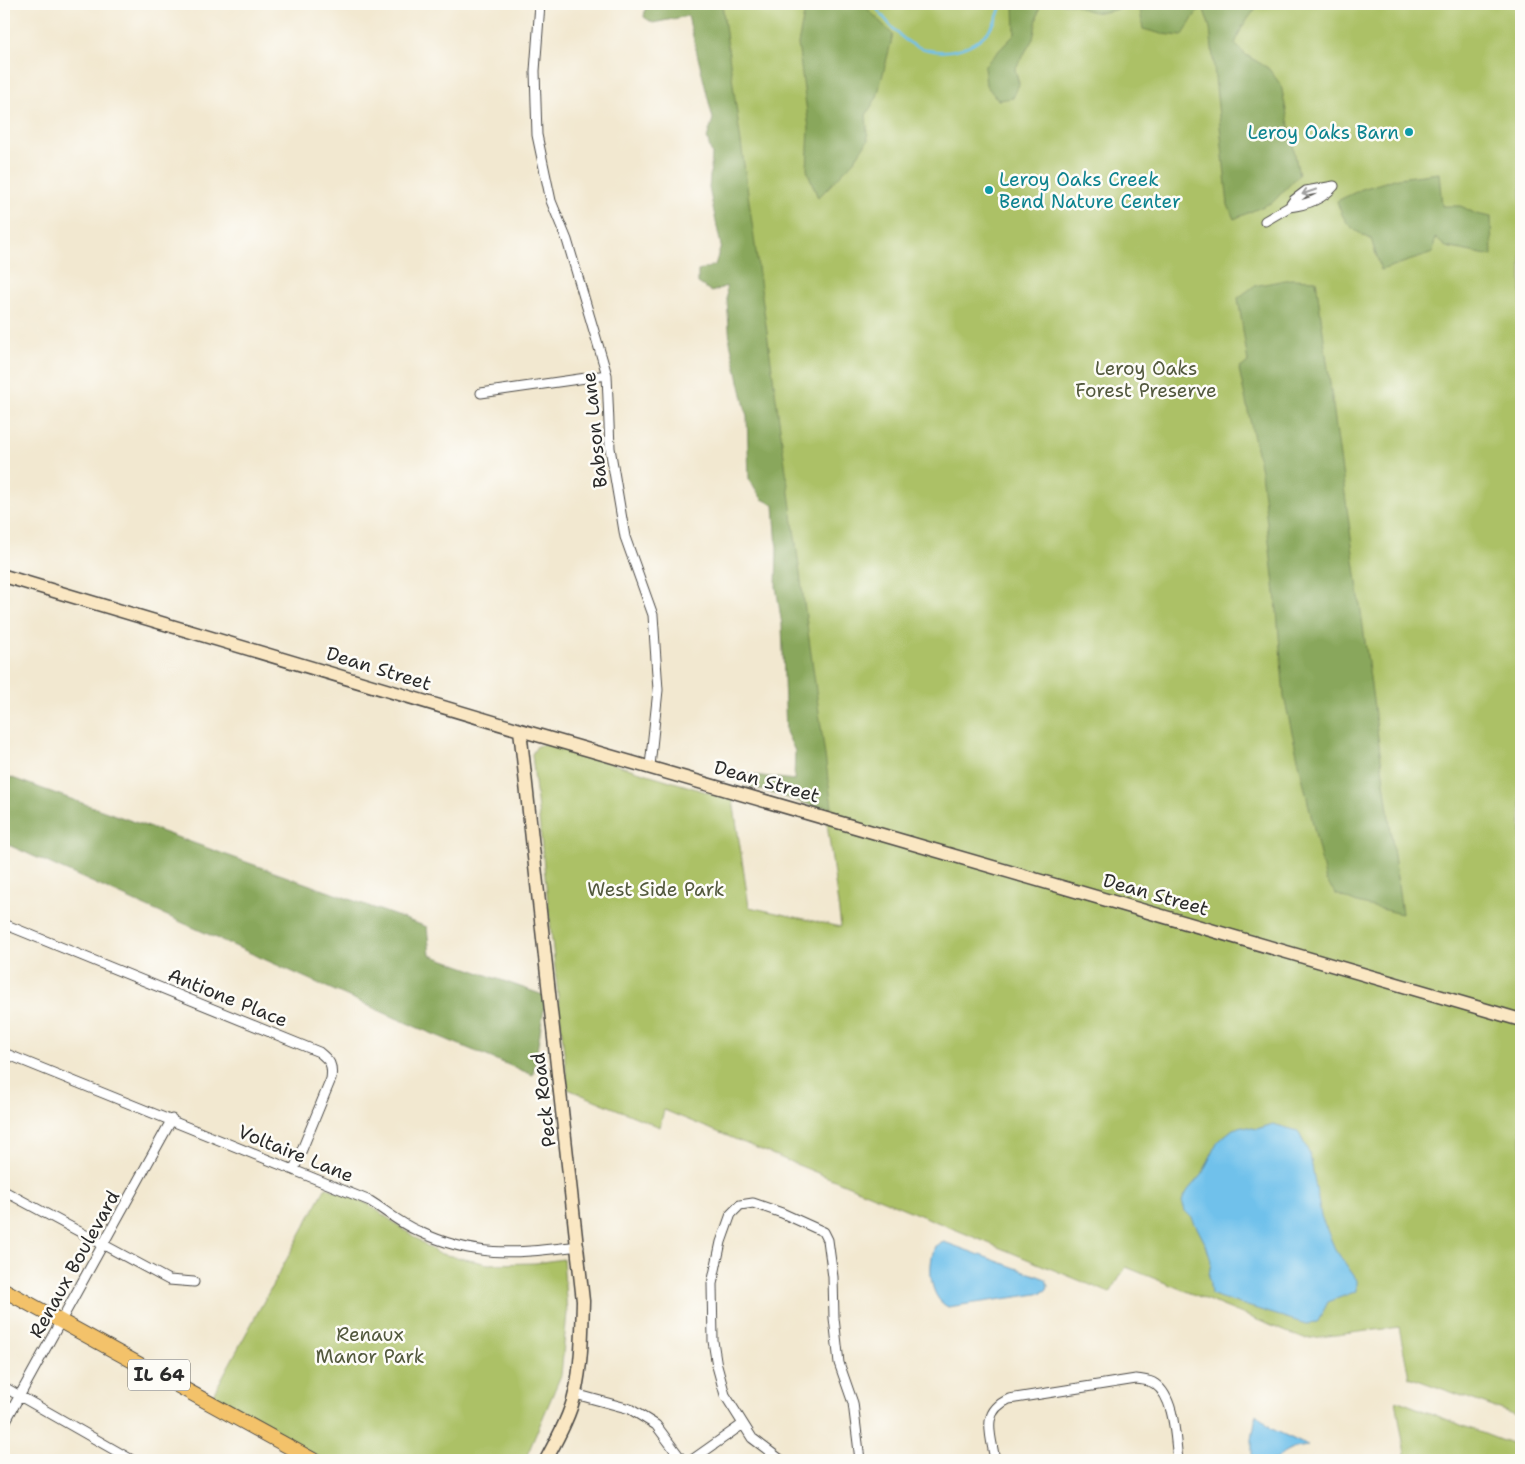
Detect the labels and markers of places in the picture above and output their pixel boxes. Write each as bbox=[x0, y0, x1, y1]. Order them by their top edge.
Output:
place label: Leroy Oaks Barn bbox=[1247, 120, 1399, 145]
marker: Leroy Oaks Barn bbox=[1403, 126, 1415, 138]
place label: Leroy Oaks Creek Bend Nature Center bbox=[999, 167, 1181, 214]
marker: Leroy Oaks Creek Bend Nature Center bbox=[983, 184, 995, 196]

